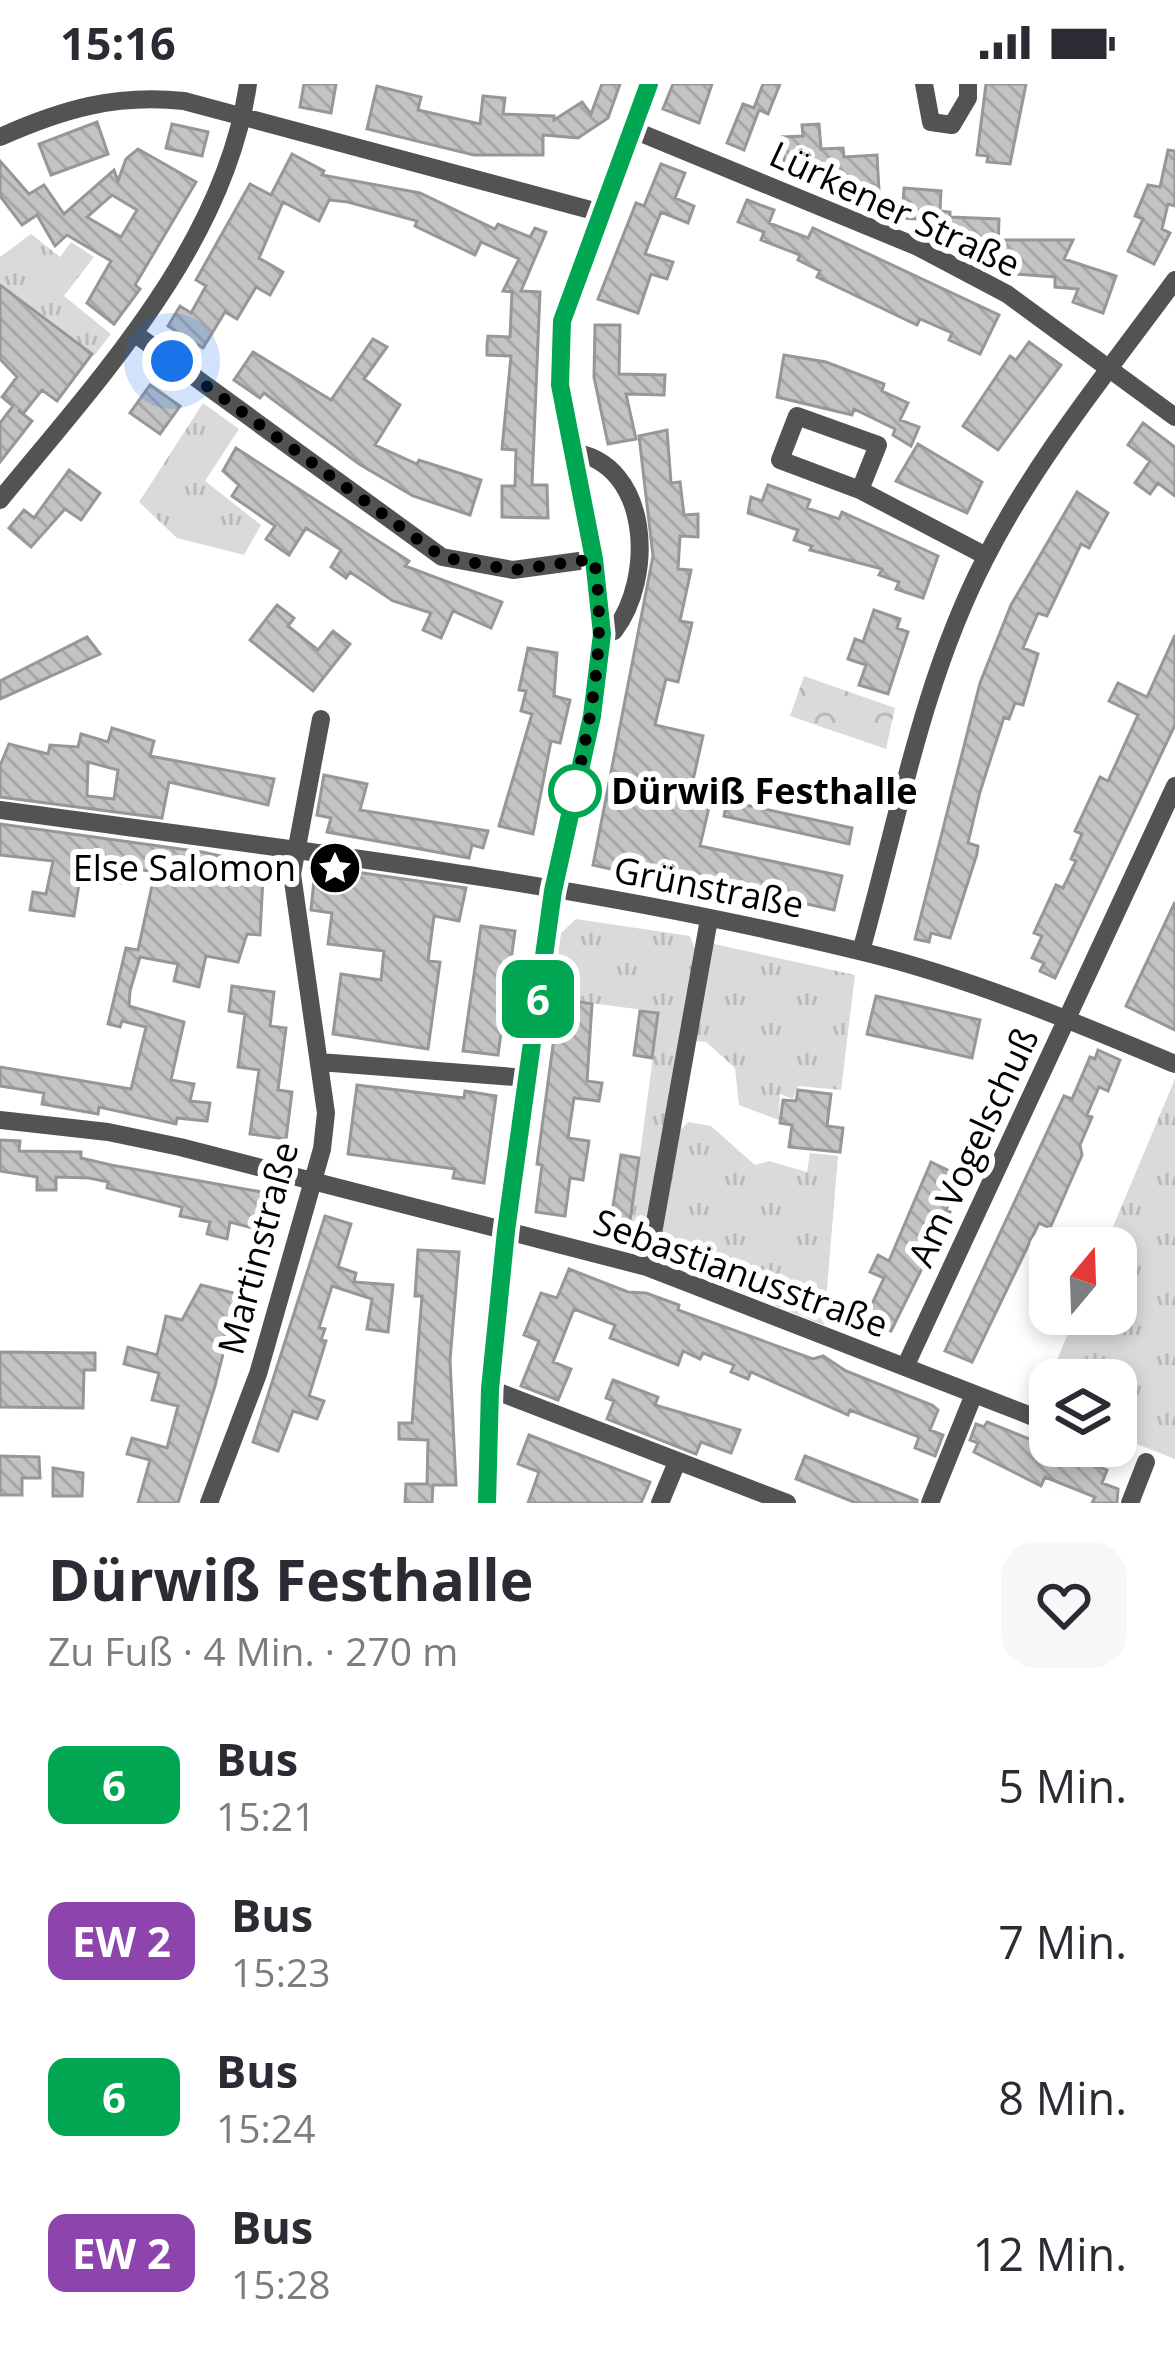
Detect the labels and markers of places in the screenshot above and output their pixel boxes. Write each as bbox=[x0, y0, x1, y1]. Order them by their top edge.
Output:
marker: Dürwiß Festhalle bbox=[550, 766, 600, 816]
place label: Dürwiß Festhalle bbox=[611, 766, 918, 815]
place icon: Else Salomon bbox=[307, 840, 363, 896]
place label: Else Salomon bbox=[73, 843, 296, 892]

